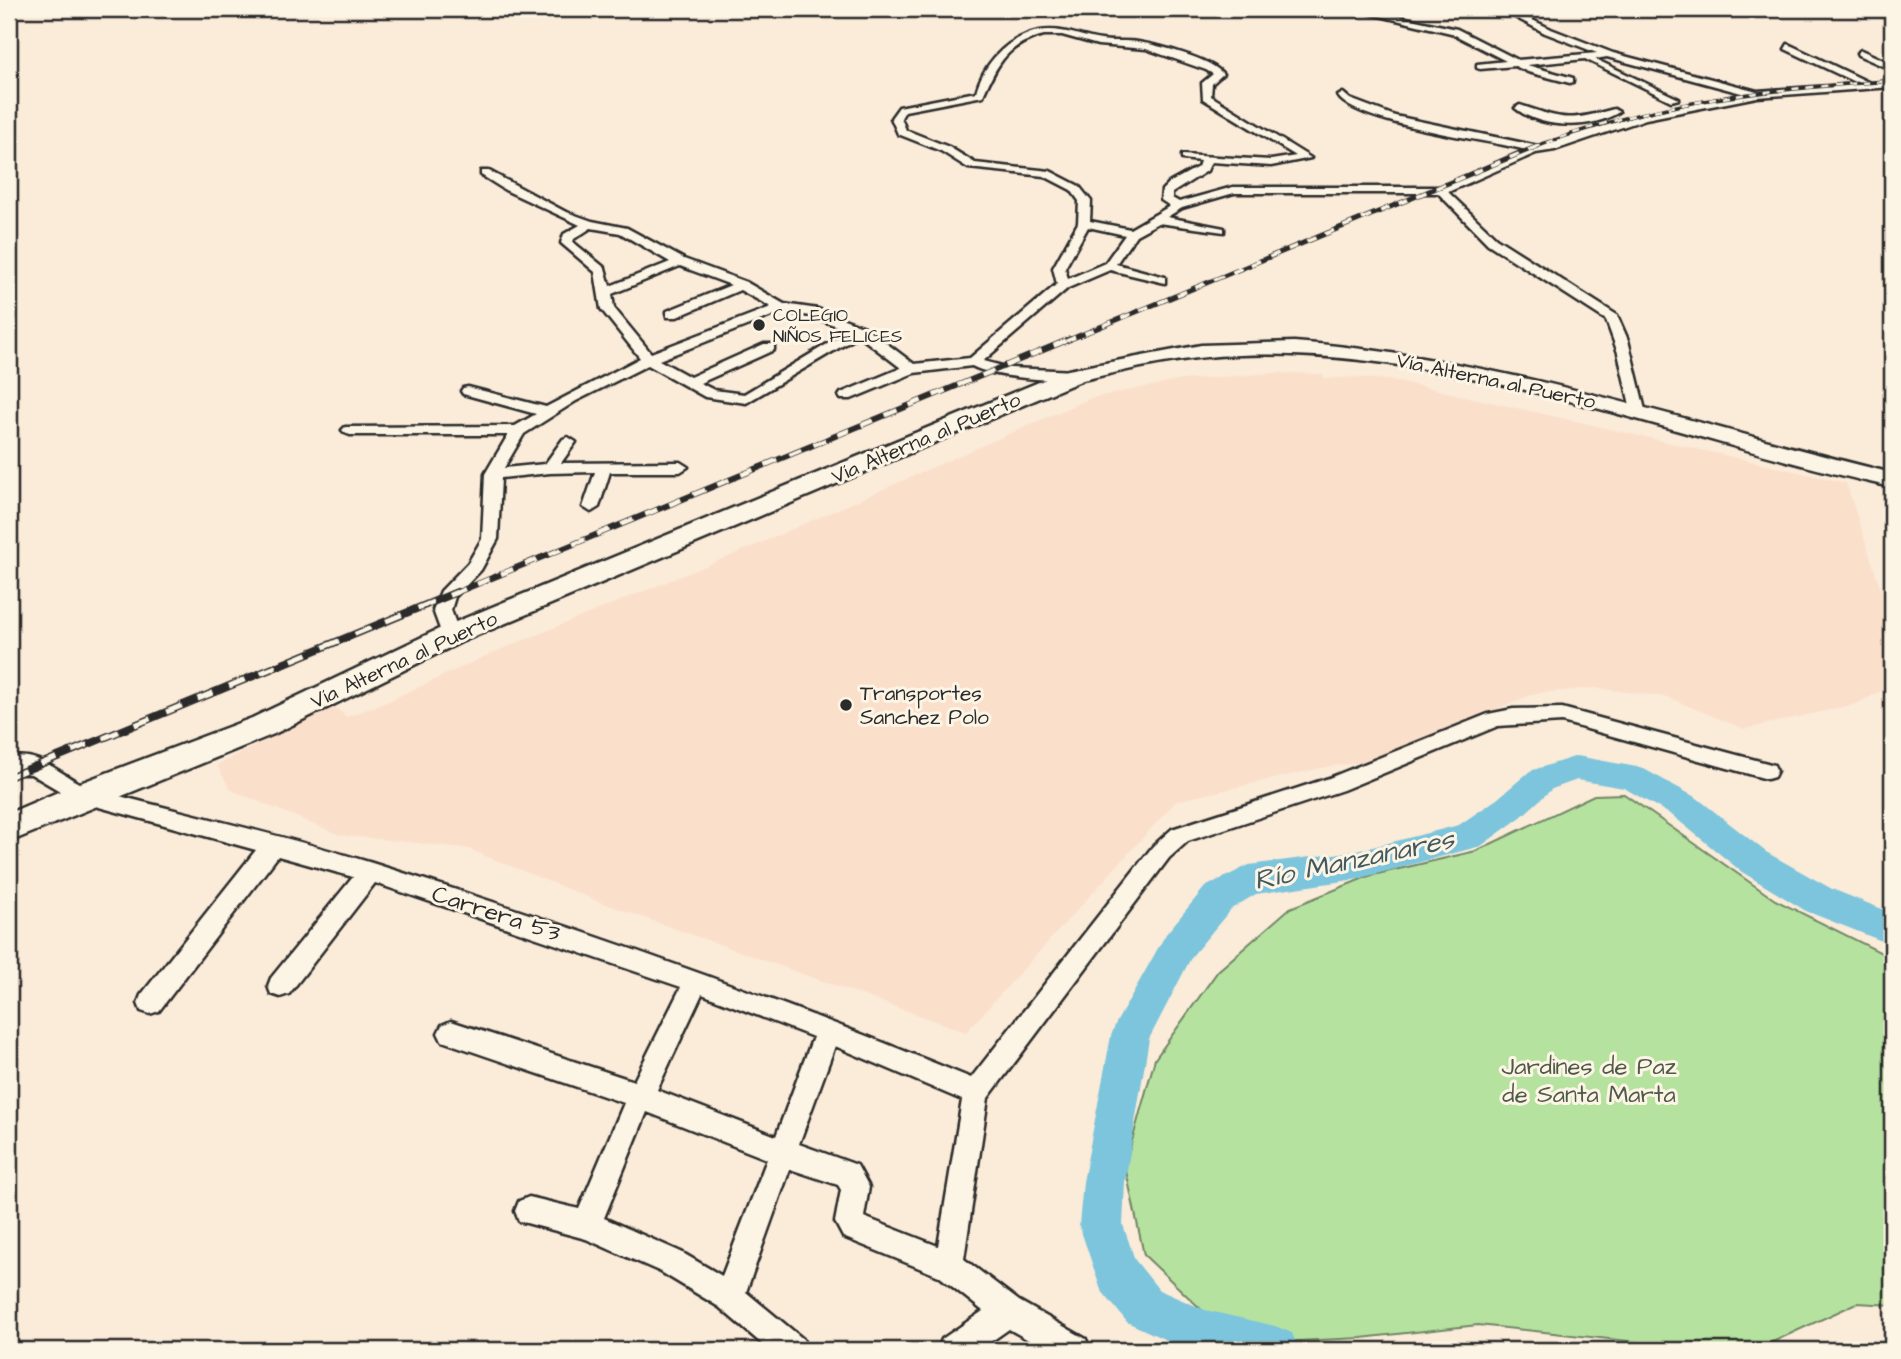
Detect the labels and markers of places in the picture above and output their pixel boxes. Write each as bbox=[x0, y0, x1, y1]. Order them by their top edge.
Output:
place label: COLEGIO NIÑOS FELICES bbox=[773, 303, 902, 349]
marker: COLEGIO NIÑOS FELICES bbox=[751, 317, 767, 333]
place label: Transportes Sanchez Polo bbox=[860, 679, 989, 732]
marker: Transportes Sanchez Polo bbox=[838, 697, 854, 713]

